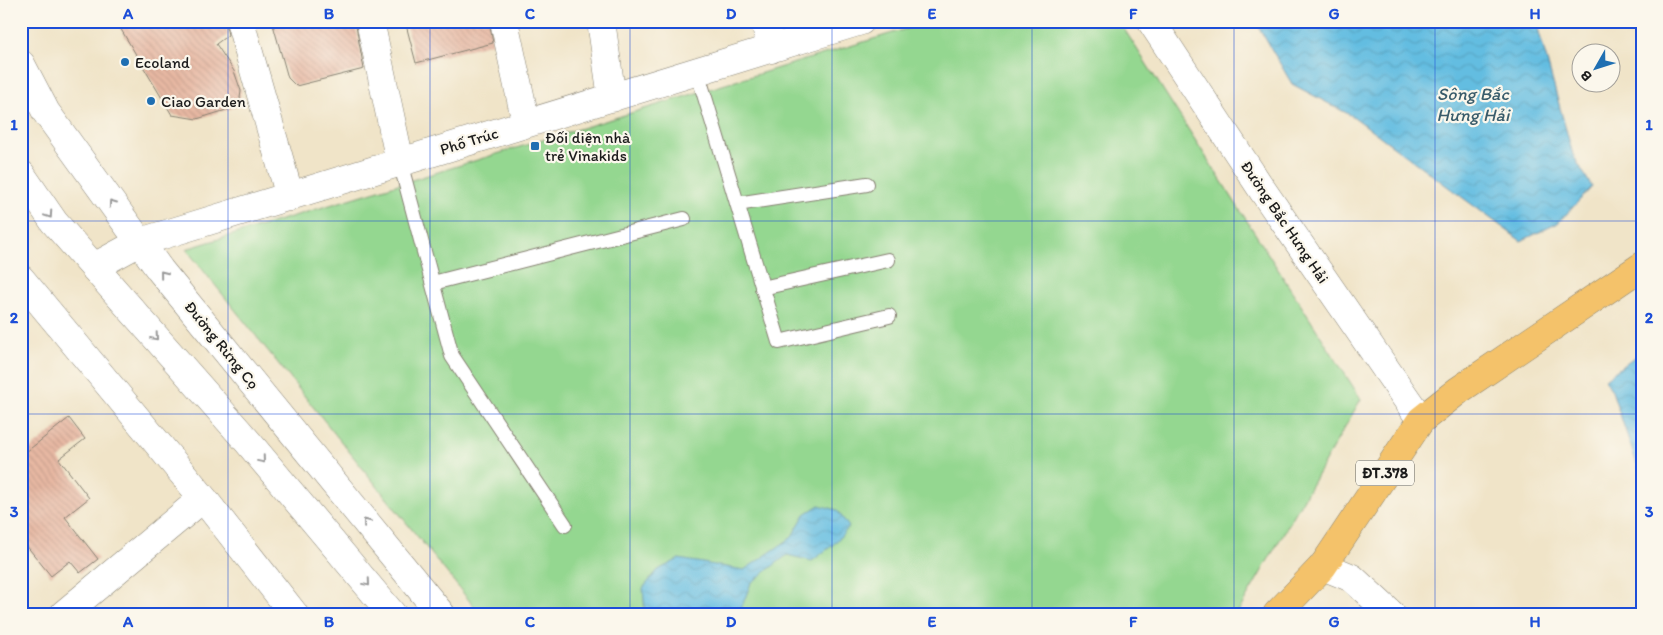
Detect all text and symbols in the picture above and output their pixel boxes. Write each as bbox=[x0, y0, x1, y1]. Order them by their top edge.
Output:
text: A bbox=[122, 4, 134, 23]
text: B bbox=[324, 4, 335, 23]
text: C bbox=[525, 4, 536, 23]
text: D bbox=[726, 4, 737, 23]
text: E bbox=[928, 4, 937, 23]
text: F bbox=[1129, 4, 1138, 23]
text: G bbox=[1328, 4, 1340, 23]
text: H bbox=[1529, 4, 1541, 23]
north arrow bbox=[1570, 42, 1620, 92]
place label: Ecoland bbox=[135, 53, 190, 72]
marker: Ecoland bbox=[119, 56, 131, 68]
text: B bbox=[1577, 67, 1596, 85]
water label: Sông Bắc Hưng Hải bbox=[1437, 83, 1512, 126]
place label: Ciao Garden bbox=[161, 92, 246, 111]
marker: Ciao Garden bbox=[145, 95, 157, 107]
text: 1 bbox=[10, 115, 18, 134]
text: 1 bbox=[1645, 115, 1653, 134]
street label: Phố Trúc bbox=[438, 123, 500, 159]
place label: Đối diện nhà trẻ Vinakids bbox=[545, 128, 631, 165]
marker: Đối diện nhà trẻ Vinakids bbox=[529, 140, 541, 152]
street label: Đường Bắc Hưng Hải bbox=[1237, 157, 1333, 287]
one-way arrow bbox=[109, 199, 118, 209]
one-way arrow bbox=[43, 209, 52, 218]
one-way arrow bbox=[161, 271, 169, 280]
street label: Đường Rừng Cọ bbox=[181, 297, 263, 393]
text: 2 bbox=[10, 308, 19, 327]
text: 2 bbox=[1645, 308, 1654, 327]
one-way arrow bbox=[149, 332, 158, 341]
one-way arrow bbox=[257, 454, 266, 463]
road number: ĐT.378 bbox=[1356, 460, 1414, 486]
text: 3 bbox=[10, 502, 19, 521]
text: 3 bbox=[1645, 502, 1654, 521]
one-way arrow bbox=[363, 519, 371, 528]
one-way arrow bbox=[362, 578, 371, 587]
text: A bbox=[122, 612, 134, 631]
text: B bbox=[324, 612, 335, 631]
text: C bbox=[525, 612, 536, 631]
text: D bbox=[726, 612, 737, 631]
text: E bbox=[928, 612, 937, 631]
text: F bbox=[1129, 612, 1138, 631]
text: G bbox=[1328, 612, 1340, 631]
text: H bbox=[1529, 612, 1541, 631]

